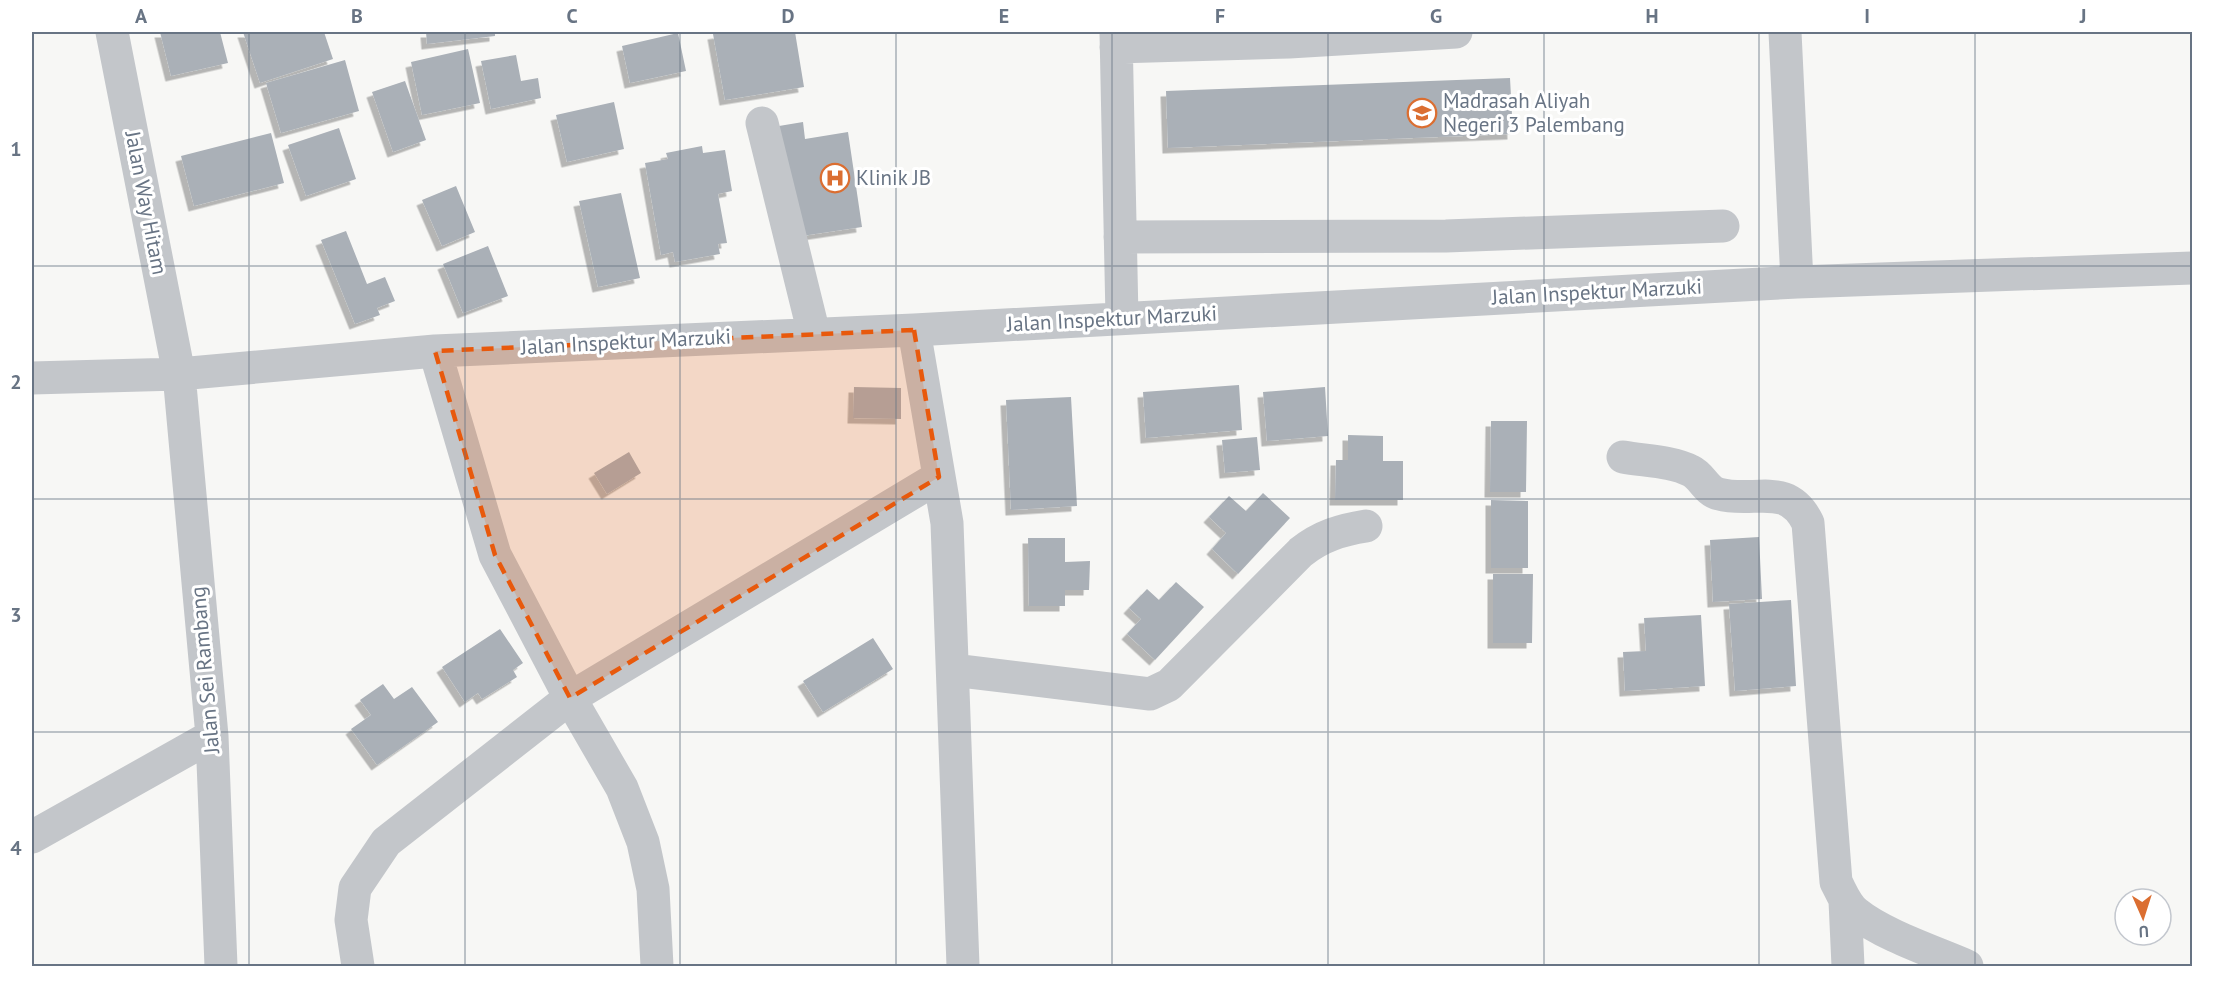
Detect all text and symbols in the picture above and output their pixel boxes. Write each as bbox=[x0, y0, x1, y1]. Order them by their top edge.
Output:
text: A bbox=[135, 3, 148, 29]
text: B bbox=[351, 3, 363, 29]
text: C bbox=[566, 3, 578, 29]
text: D bbox=[782, 3, 795, 29]
text: E bbox=[999, 3, 1009, 29]
text: F bbox=[1215, 3, 1225, 29]
text: G bbox=[1430, 3, 1442, 29]
text: H bbox=[1645, 3, 1659, 29]
text: I bbox=[1864, 3, 1870, 29]
text: J bbox=[2079, 3, 2086, 29]
place label: Madrasah Aliyah Negeri 3 Palembang bbox=[1443, 87, 1625, 138]
school or university icon: Madrasah Aliyah Negeri 3 Palembang bbox=[1406, 97, 1438, 129]
street label: Jalan Way Hitam bbox=[119, 128, 174, 277]
text: 1 bbox=[10, 136, 22, 162]
hospital icon: Klinik JB bbox=[819, 162, 851, 194]
place label: Klinik JB bbox=[856, 164, 931, 191]
street label: Jalan Inspektur Marzuki bbox=[1490, 273, 1703, 311]
street label: Jalan Inspektur Marzuki bbox=[1005, 300, 1218, 338]
street label: Jalan Inspektur Marzuki bbox=[519, 323, 732, 361]
text: 2 bbox=[10, 369, 22, 395]
street label: Jalan Sei Rambang bbox=[184, 585, 225, 756]
text: 3 bbox=[10, 602, 22, 628]
text: 4 bbox=[10, 835, 22, 861]
north arrow bbox=[2113, 887, 2173, 947]
text: U bbox=[2138, 922, 2149, 942]

